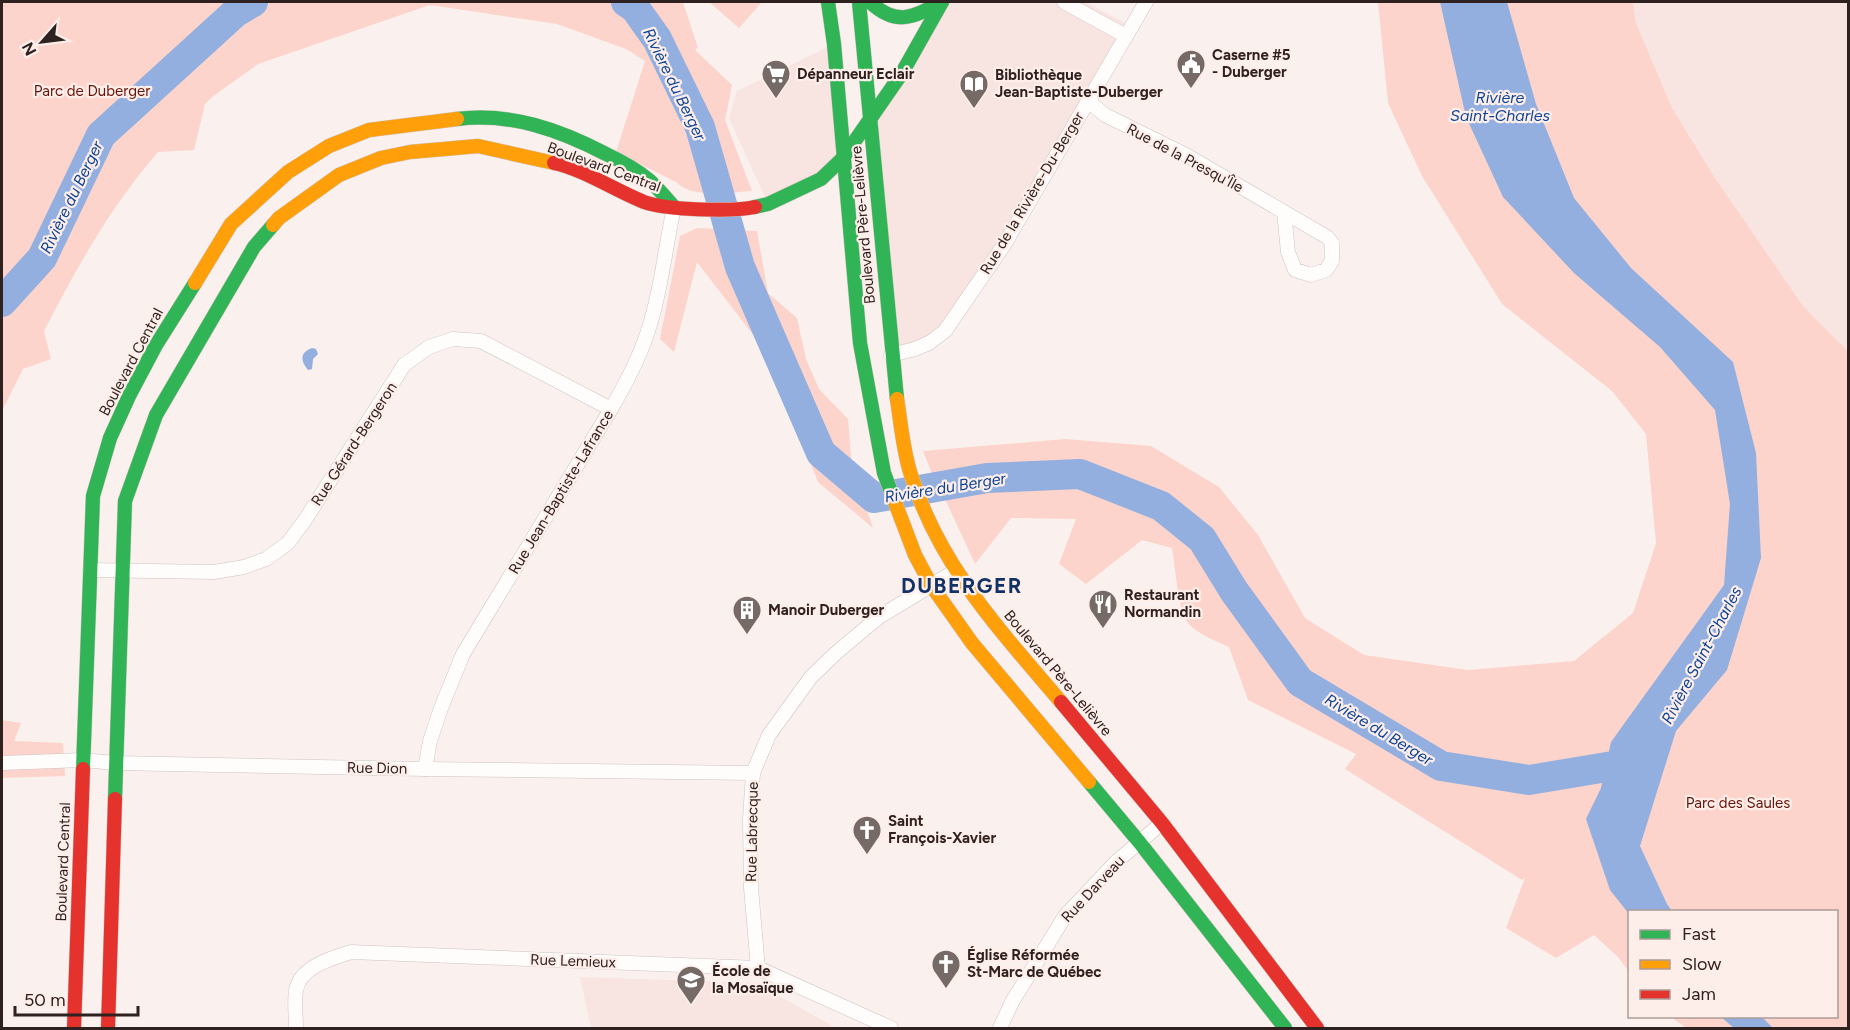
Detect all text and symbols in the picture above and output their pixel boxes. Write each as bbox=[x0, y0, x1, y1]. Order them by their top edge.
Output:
north arrow bbox=[12, 12, 72, 72]
water label: Rivière du Berger bbox=[639, 25, 710, 144]
text: N bbox=[18, 39, 40, 59]
place label: Caserne #5 - Duberger bbox=[1212, 46, 1291, 81]
public building icon: Caserne #5 - Duberger bbox=[1175, 48, 1207, 90]
supermarket icon: Dépanneur Eclair bbox=[760, 58, 792, 100]
place label: Dépanneur Eclair bbox=[797, 65, 915, 83]
place label: Bibliothèque Jean-Baptiste-Duberger bbox=[995, 66, 1163, 101]
library icon: Bibliothèque Jean-Baptiste-Duberger bbox=[958, 68, 990, 110]
park label: Parc de Duberger bbox=[34, 82, 150, 100]
water label: Rivière Saint-Charles bbox=[1450, 88, 1550, 125]
street label: Rue de la Rivière-Du-Berger bbox=[976, 109, 1088, 277]
street label: Rue de la Presqu'Île bbox=[1124, 120, 1246, 196]
water label: Rivière du Berger bbox=[36, 137, 107, 256]
street label: Boulevard Central bbox=[545, 138, 663, 196]
street label: Boulevard Père-Lelièvre bbox=[847, 145, 879, 305]
street label: Boulevard Central bbox=[95, 305, 167, 419]
street label: Rue Gérard-Bergeron bbox=[307, 379, 401, 509]
street label: Rue Jean-Baptiste-Lafrance bbox=[505, 407, 617, 577]
water label: Rivière du Berger bbox=[883, 468, 1008, 506]
district label: DUBERGER bbox=[901, 573, 1023, 598]
water label: Rivière Saint-Charles bbox=[1657, 583, 1746, 727]
place label: Restaurant Normandin bbox=[1124, 586, 1201, 621]
restaurant icon: Restaurant Normandin bbox=[1087, 588, 1119, 630]
building icon: Manoir Duberger bbox=[731, 594, 763, 636]
place label: Manoir Duberger bbox=[768, 601, 885, 619]
street label: Boulevard Père-Lelièvre bbox=[1000, 607, 1116, 739]
water label: Rivière du Berger bbox=[1321, 690, 1437, 769]
street label: Rue Dion bbox=[347, 758, 407, 778]
street label: Rue Labrecque bbox=[742, 782, 762, 882]
park label: Parc des Saules bbox=[1686, 794, 1790, 812]
street label: Boulevard Central bbox=[52, 802, 74, 922]
place label: Saint François-Xavier bbox=[888, 812, 996, 847]
church icon: Saint François-Xavier bbox=[851, 814, 883, 856]
street label: Rue Darveau bbox=[1058, 852, 1128, 926]
legend bbox=[1628, 910, 1838, 1018]
text: Fast bbox=[1682, 923, 1716, 945]
place label: Église Réformée St-Marc de Québec bbox=[967, 946, 1102, 981]
church icon: Église Réformée St-Marc de Québec bbox=[930, 948, 962, 990]
street label: Rue Lemieux bbox=[530, 951, 616, 971]
text: Slow bbox=[1682, 953, 1721, 975]
place label: École de la Mosaïque bbox=[712, 962, 794, 997]
school or university icon: École de la Mosaïque bbox=[675, 964, 707, 1006]
scale bar bbox=[15, 979, 138, 1017]
text: Jam bbox=[1682, 983, 1716, 1005]
text: 50 m bbox=[24, 989, 66, 1011]

